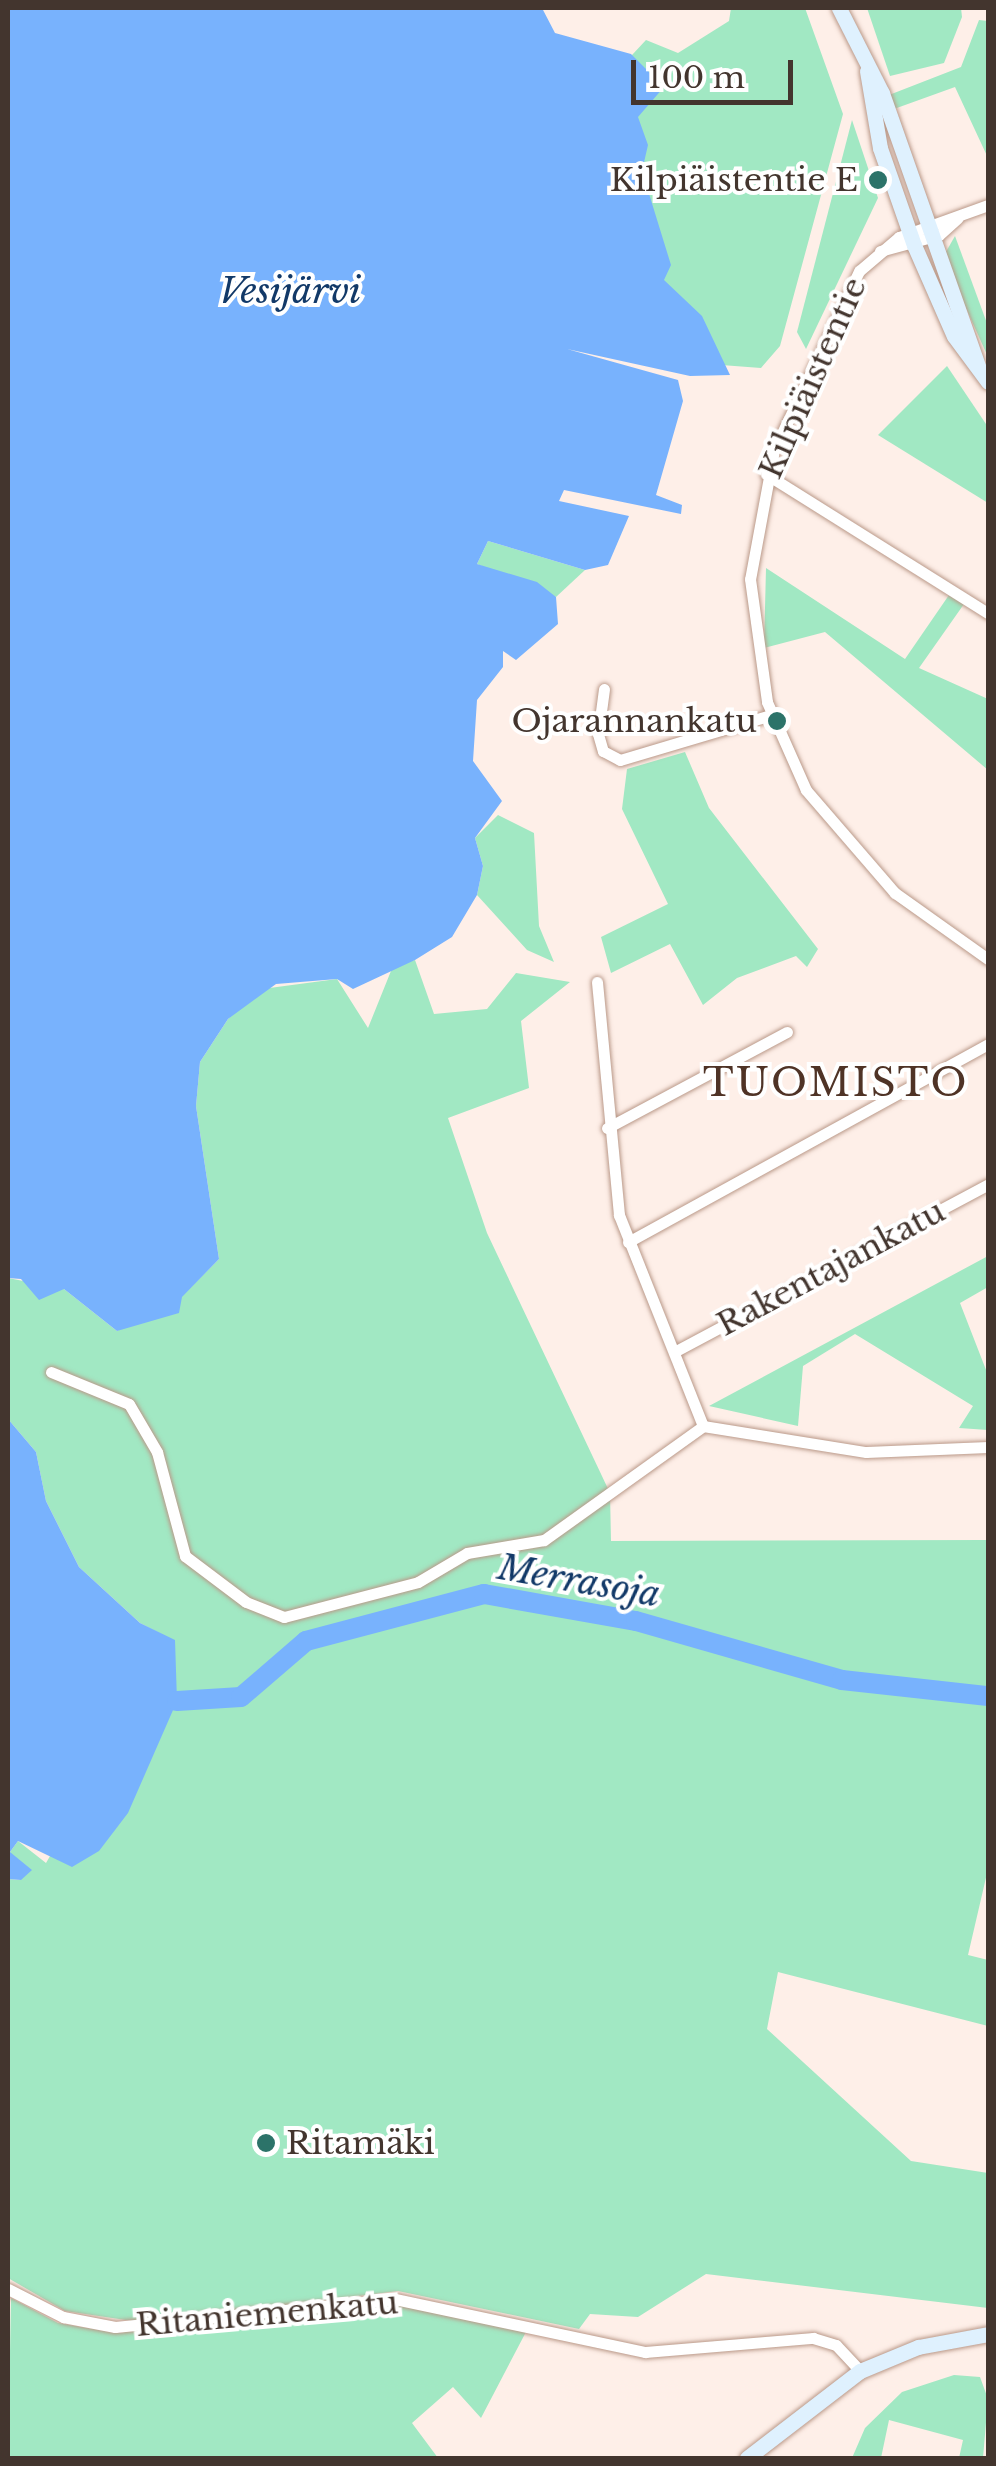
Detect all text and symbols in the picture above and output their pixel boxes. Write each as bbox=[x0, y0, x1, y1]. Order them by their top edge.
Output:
scale bar bbox=[636, 40, 798, 102]
text: 100 m bbox=[648, 59, 745, 96]
place label: Kilpiäistentie E bbox=[610, 161, 858, 199]
marker: Kilpiäistentie E bbox=[867, 169, 889, 191]
water label: Vesijärvi bbox=[219, 270, 361, 312]
street label: Kilpiäistentie bbox=[752, 272, 874, 484]
place label: Ojarannankatu bbox=[511, 702, 757, 740]
marker: Ojarannankatu bbox=[766, 710, 788, 732]
district label: TUOMISTO bbox=[703, 1060, 969, 1106]
street label: Rakentajankatu bbox=[711, 1192, 951, 1344]
water label: Merrasoja bbox=[495, 1546, 663, 1616]
place label: Ritamäki bbox=[286, 2124, 435, 2162]
marker: Ritamäki bbox=[255, 2132, 277, 2154]
street label: Ritaniemenkatu bbox=[134, 2283, 400, 2345]

